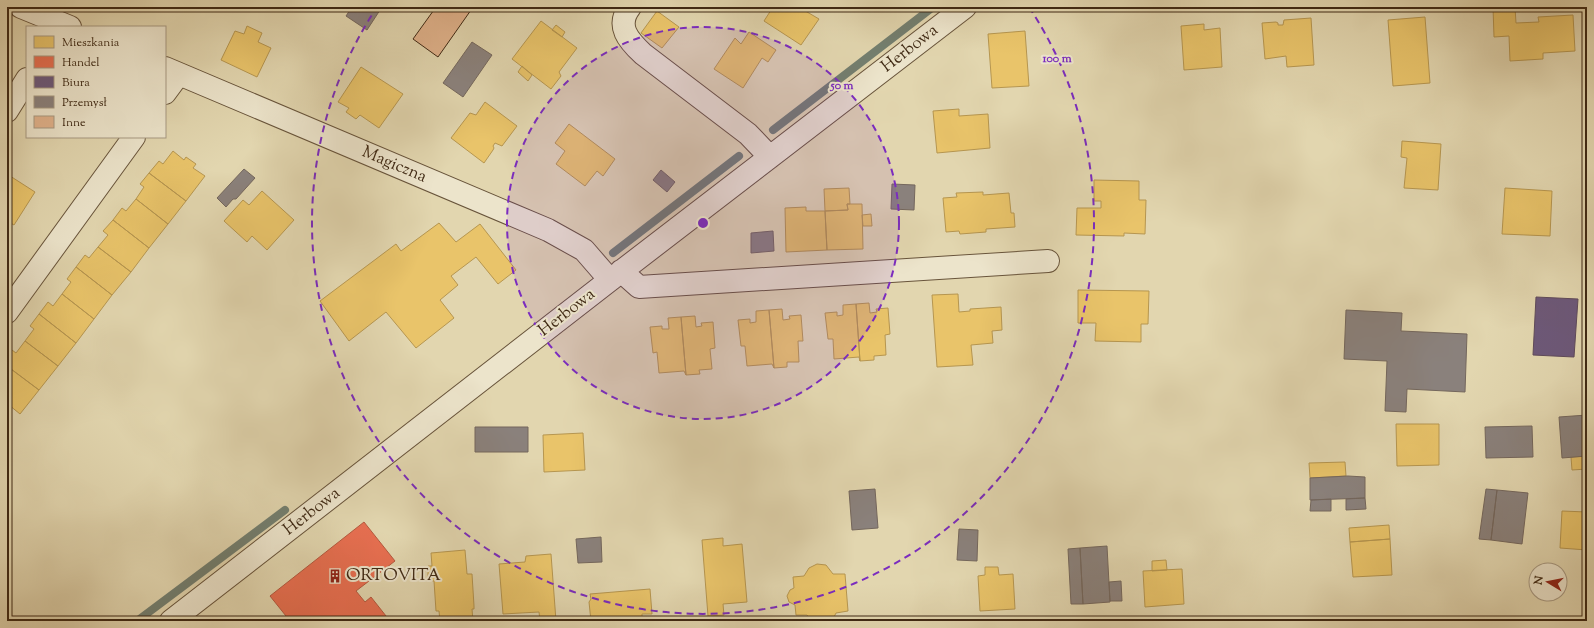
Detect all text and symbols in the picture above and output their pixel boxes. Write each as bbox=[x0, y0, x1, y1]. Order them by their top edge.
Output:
street label: Herbowa bbox=[877, 19, 944, 79]
legend bbox=[26, 26, 166, 138]
text: Mieszkania bbox=[62, 34, 120, 52]
text: 100 m bbox=[1041, 50, 1072, 68]
text: Handel bbox=[62, 54, 100, 72]
text: Biura bbox=[62, 74, 90, 92]
text: 50 m bbox=[830, 77, 854, 95]
text: Przemysł bbox=[62, 94, 107, 112]
text: Inne bbox=[62, 114, 86, 132]
street label: Magiczna bbox=[358, 141, 430, 189]
centre of rings bbox=[696, 216, 710, 230]
street label: Herbowa bbox=[534, 283, 601, 343]
street label: Herbowa bbox=[279, 482, 346, 542]
north arrow bbox=[1528, 562, 1568, 602]
place label: ORTOVITA bbox=[346, 564, 441, 588]
building icon: ORTOVITA bbox=[327, 568, 343, 584]
text: N bbox=[1530, 575, 1548, 587]

